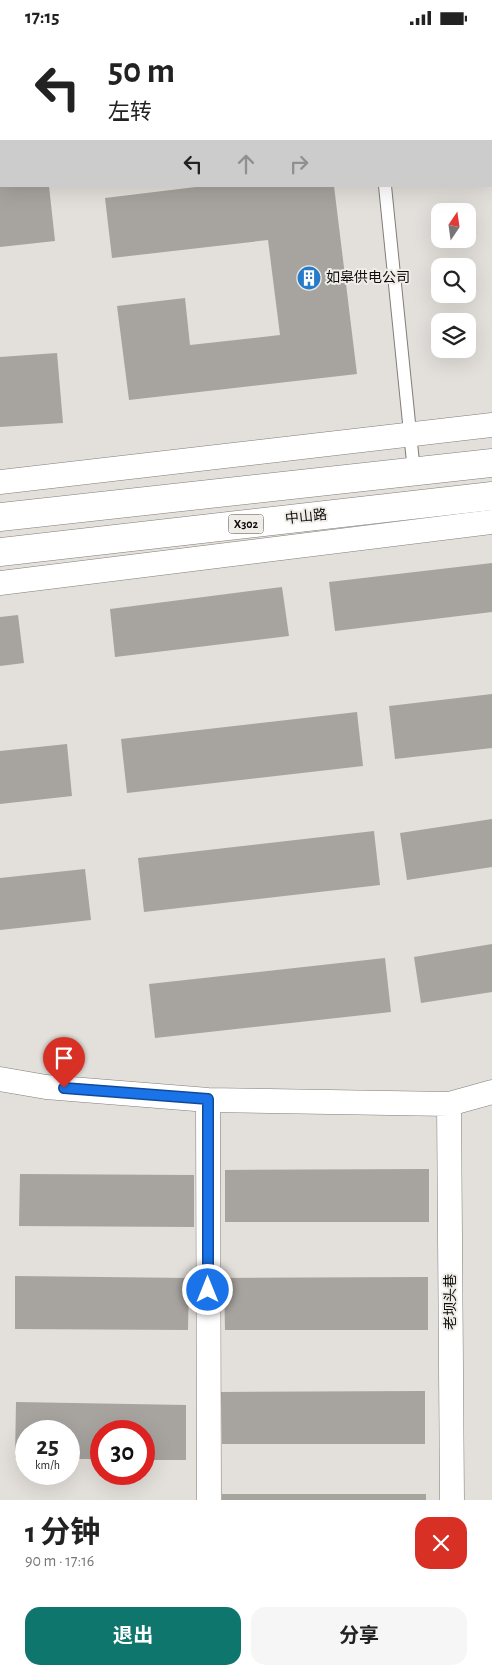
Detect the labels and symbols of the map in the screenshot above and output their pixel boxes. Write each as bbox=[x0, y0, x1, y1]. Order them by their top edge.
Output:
north arrow bbox=[431, 203, 476, 247]
building icon: 如皋供电公司 bbox=[296, 265, 322, 291]
place label: 如皋供电公司 bbox=[326, 269, 410, 285]
street label: 中山路 bbox=[284, 507, 328, 526]
road number: X302 bbox=[228, 514, 264, 533]
pin bbox=[43, 1037, 85, 1088]
position arrow bbox=[181, 1263, 233, 1315]
street label: 老坝头巷 bbox=[443, 1274, 458, 1330]
speed limit sign: 30 bbox=[90, 1420, 155, 1485]

